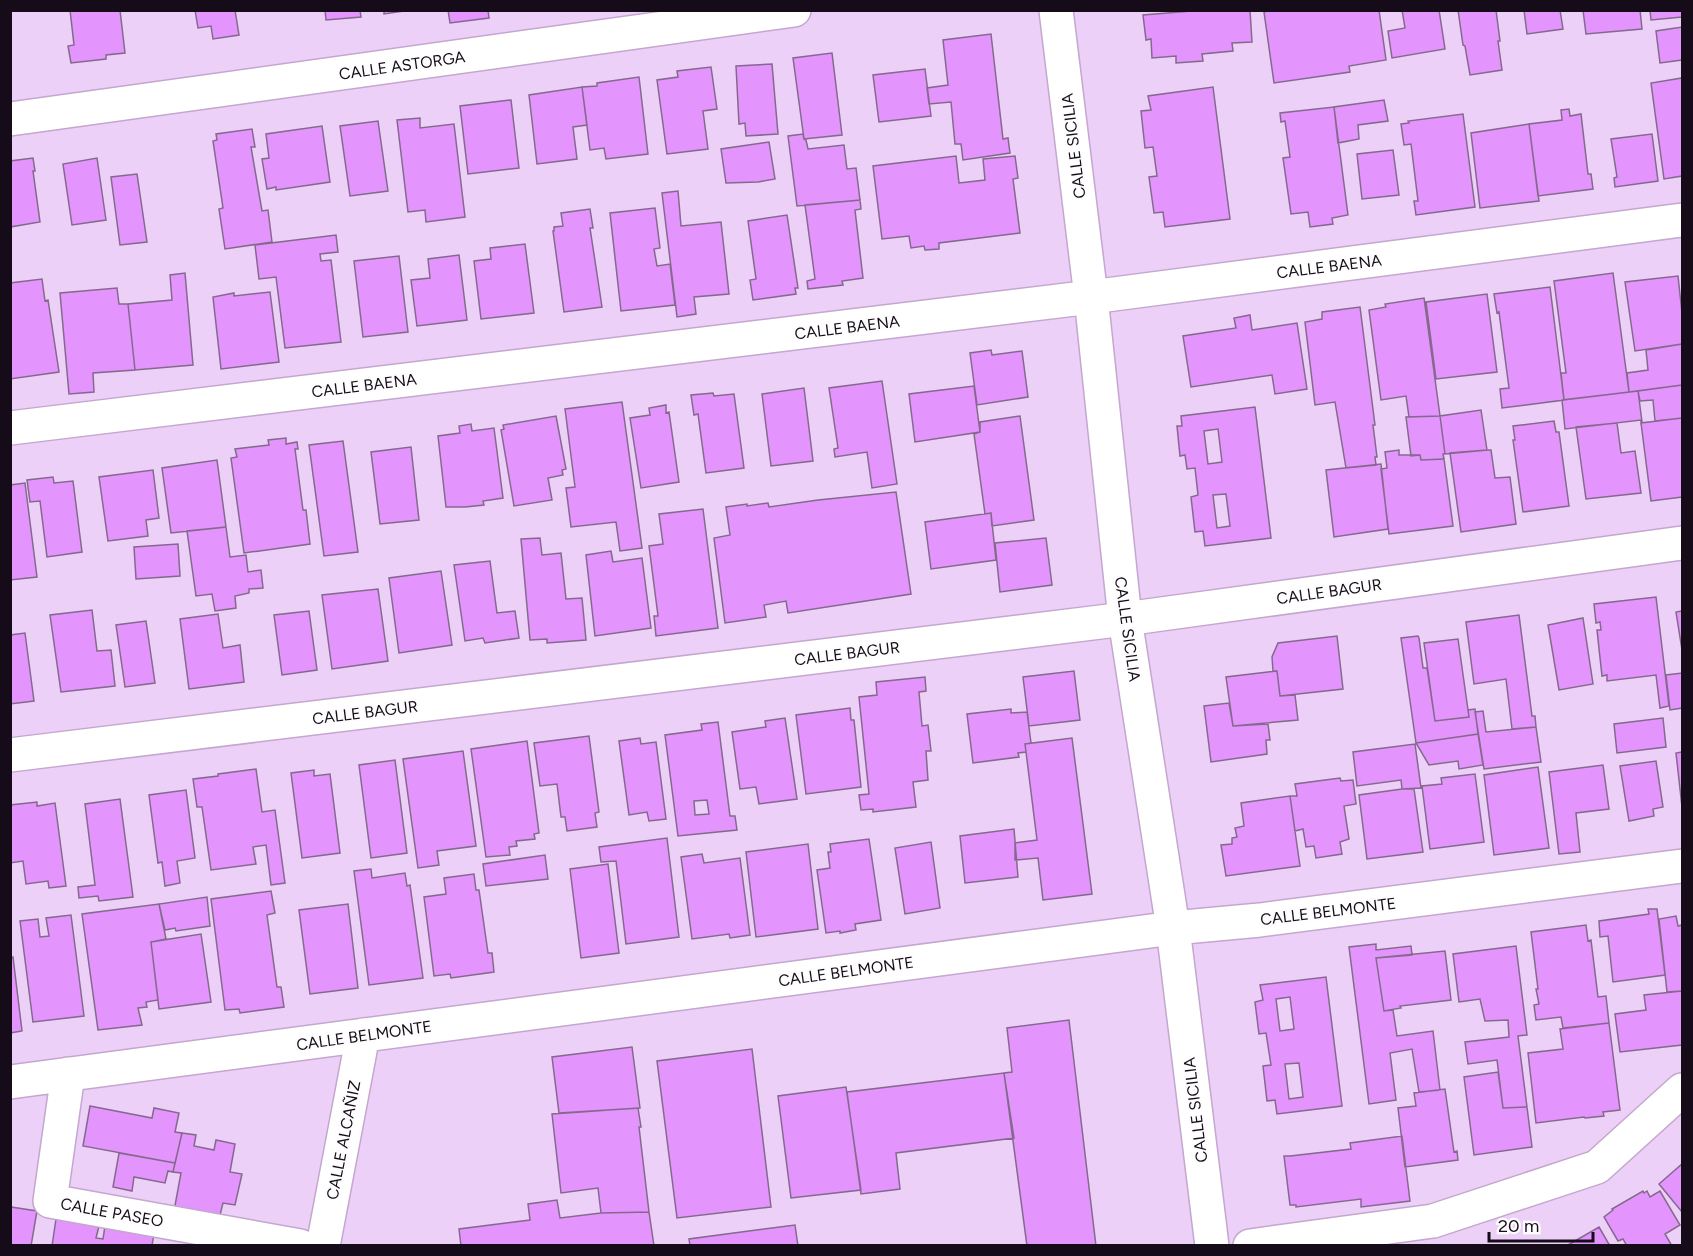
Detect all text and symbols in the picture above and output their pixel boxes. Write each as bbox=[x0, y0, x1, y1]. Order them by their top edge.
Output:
street label: CALLE ASTORGA bbox=[338, 47, 467, 84]
street label: CALLE SICILIA bbox=[1058, 92, 1089, 200]
street label: CALLE BAENA bbox=[1275, 251, 1383, 282]
street label: CALLE BAENA bbox=[793, 312, 901, 343]
street label: CALLE BAENA bbox=[310, 370, 418, 401]
street label: CALLE SICILIA bbox=[1111, 575, 1144, 683]
street label: CALLE BAGUR bbox=[1275, 575, 1383, 608]
street label: CALLE BAGUR bbox=[793, 638, 901, 669]
street label: CALLE BAGUR bbox=[311, 697, 419, 728]
street label: CALLE BELMONTE bbox=[1259, 894, 1397, 929]
street label: CALLE BELMONTE bbox=[777, 953, 915, 990]
street label: CALLE BELMONTE bbox=[295, 1017, 433, 1054]
street label: CALLE SICILIA bbox=[1180, 1056, 1211, 1164]
street label: CALLE ALCAÑIZ bbox=[323, 1079, 364, 1201]
street label: CALLE PASEO bbox=[59, 1194, 165, 1231]
scale bar bbox=[1489, 1205, 1592, 1243]
text: 20 m bbox=[1498, 1215, 1539, 1237]

